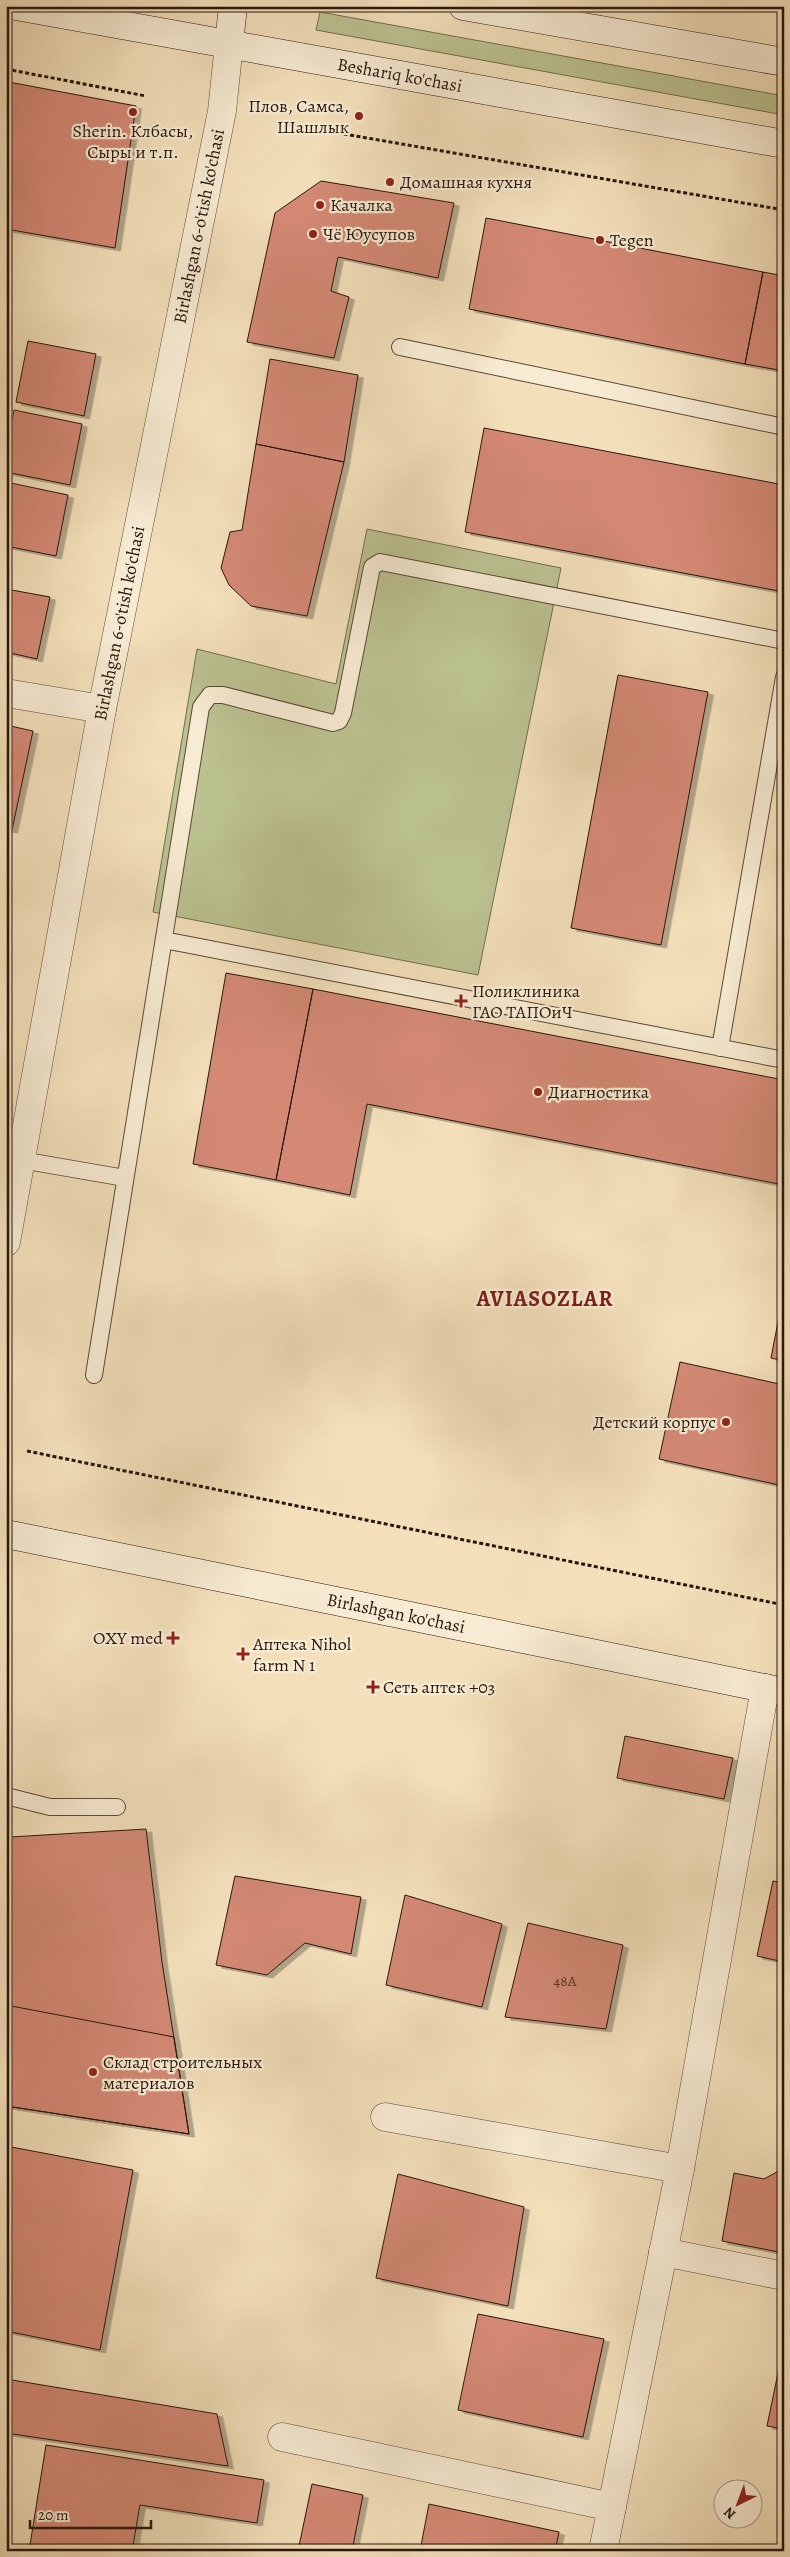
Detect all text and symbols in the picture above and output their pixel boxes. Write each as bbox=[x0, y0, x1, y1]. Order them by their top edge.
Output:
street label: Beshariq ko'chasi bbox=[336, 52, 464, 98]
place label: Плов, Самса, Шашлык bbox=[248, 94, 349, 139]
marker: Sherin. Клбасы, Сыры и т.п. bbox=[127, 106, 139, 118]
marker: Плов, Самса, Шашлык bbox=[353, 110, 365, 122]
place label: Sherin. Клбасы, Сыры и т.п. bbox=[73, 119, 193, 164]
street label: Birlashgan 6-o'tish ko'chasi bbox=[168, 127, 230, 326]
place label: Домашная кухня bbox=[400, 170, 532, 194]
marker: Домашная кухня bbox=[384, 176, 396, 188]
place label: Качалка bbox=[330, 193, 393, 217]
marker: Качалка bbox=[314, 199, 326, 211]
place label: Чё Юусупов bbox=[323, 222, 415, 246]
marker: Чё Юусупов bbox=[307, 228, 319, 240]
place label: Tegen bbox=[610, 228, 654, 252]
marker: Tegen bbox=[594, 234, 606, 246]
street label: Birlashgan 6-o'tish ko'chasi bbox=[88, 524, 150, 723]
place label: Поликлиника ГАО ТАПОиЧ bbox=[472, 979, 581, 1024]
marker: Поликлиника ГАО ТАПОиЧ bbox=[454, 994, 468, 1008]
place label: Диагностика bbox=[548, 1080, 650, 1104]
marker: Диагностика bbox=[532, 1086, 544, 1098]
district label: AVIASOZLAR bbox=[475, 1284, 614, 1314]
place label: Детский корпус bbox=[593, 1410, 716, 1434]
marker: Детский корпус bbox=[720, 1416, 732, 1428]
street label: Birlashgan ko'chasi bbox=[325, 1587, 467, 1639]
place label: OXY med bbox=[93, 1626, 163, 1650]
marker: OXY med bbox=[167, 1632, 179, 1644]
place label: Аптека Nihol farm N 1 bbox=[252, 1632, 352, 1677]
marker: Аптека Nihol farm N 1 bbox=[237, 1648, 249, 1660]
place label: Сеть аптек +03 bbox=[383, 1675, 495, 1699]
marker: Сеть аптек +03 bbox=[367, 1681, 379, 1693]
house number: 48A bbox=[554, 1971, 577, 1991]
place label: Склад строительных материалов bbox=[103, 2050, 262, 2095]
marker: Склад строительных материалов bbox=[87, 2066, 99, 2078]
north arrow bbox=[712, 2480, 762, 2530]
scale bar bbox=[30, 2497, 151, 2529]
text: N bbox=[719, 2503, 740, 2524]
text: 20 m bbox=[38, 2505, 69, 2525]

